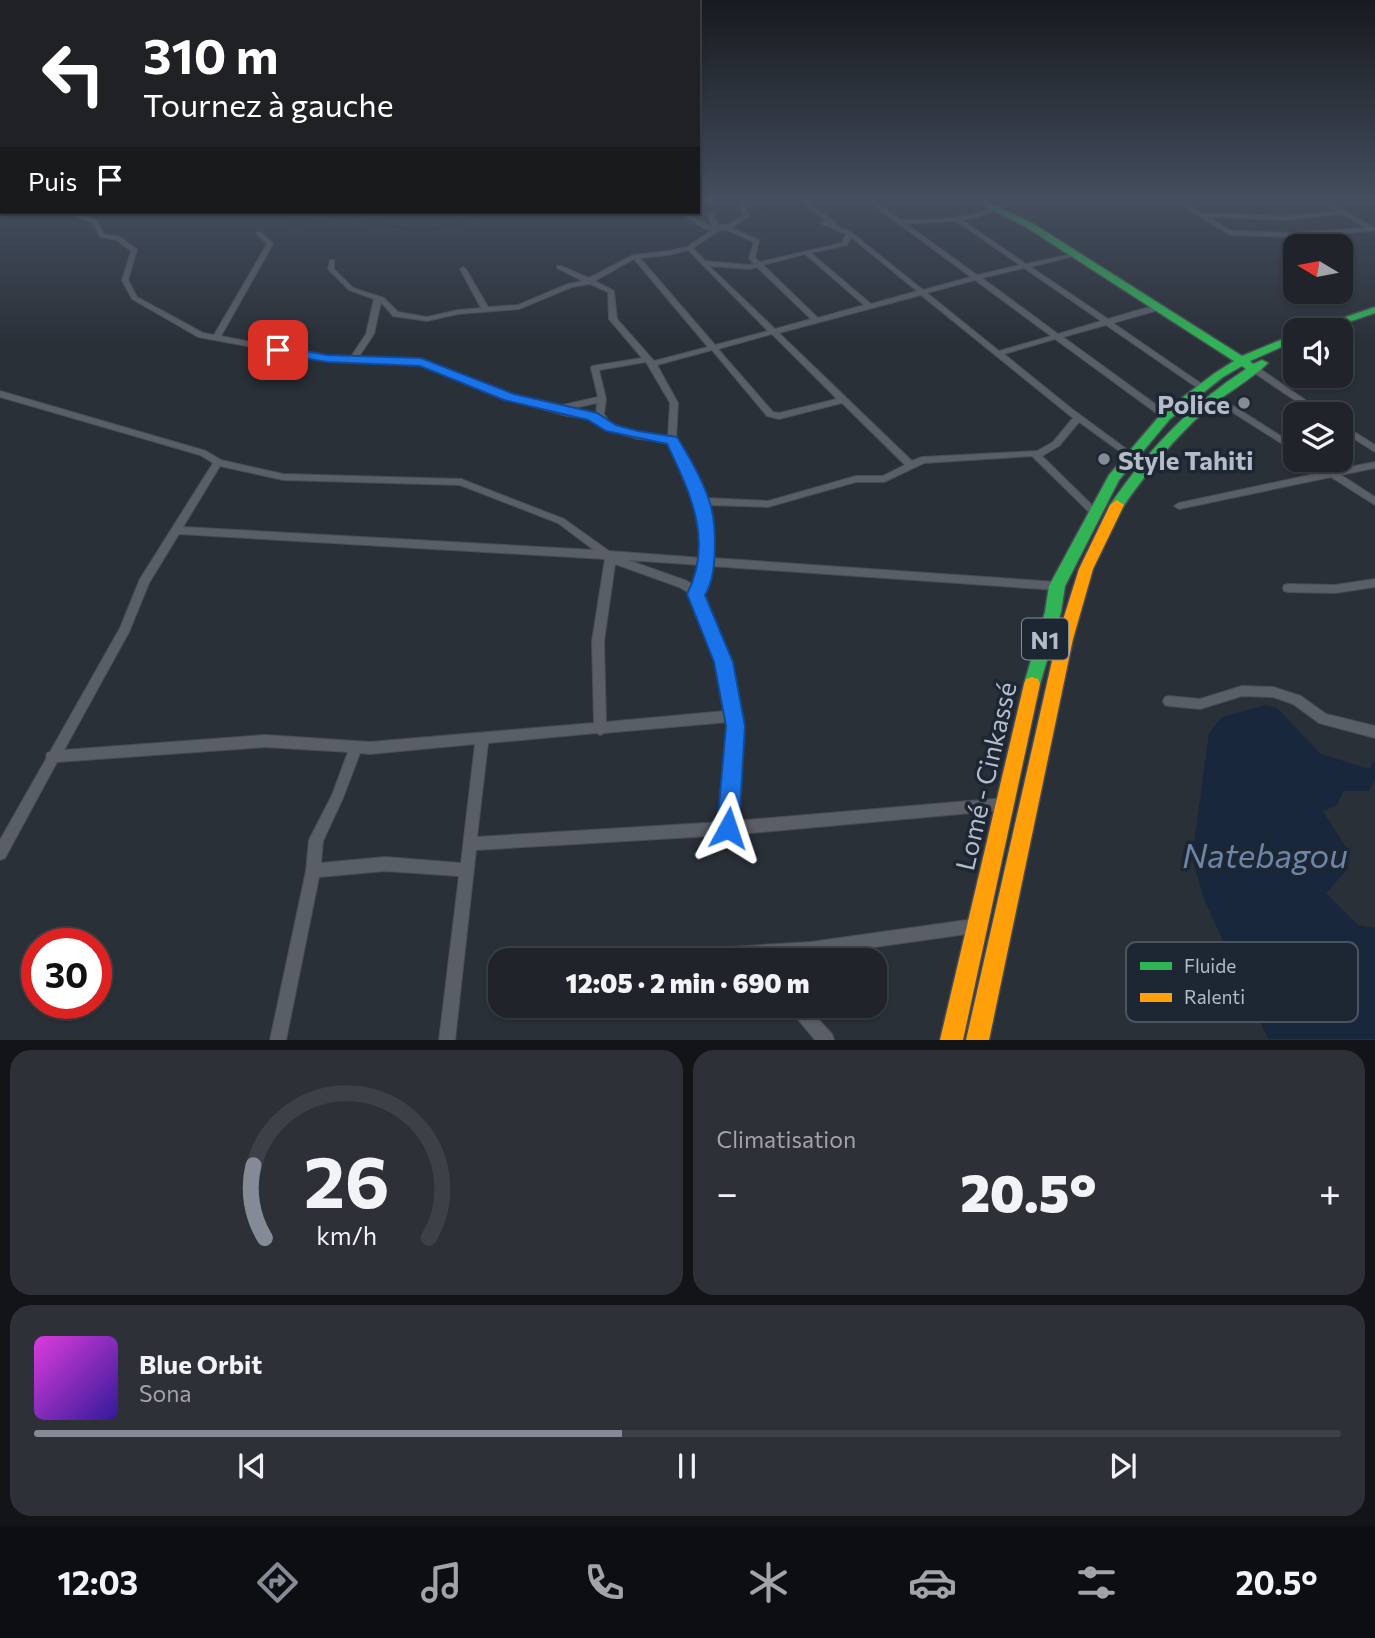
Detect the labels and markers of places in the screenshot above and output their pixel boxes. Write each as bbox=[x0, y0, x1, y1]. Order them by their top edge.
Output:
pin bbox=[248, 320, 308, 380]
place label: Police bbox=[1157, 388, 1230, 419]
marker: Police bbox=[1236, 395, 1252, 411]
place label: Style Tahiti bbox=[1118, 444, 1254, 475]
marker: Style Tahiti bbox=[1096, 451, 1112, 467]

